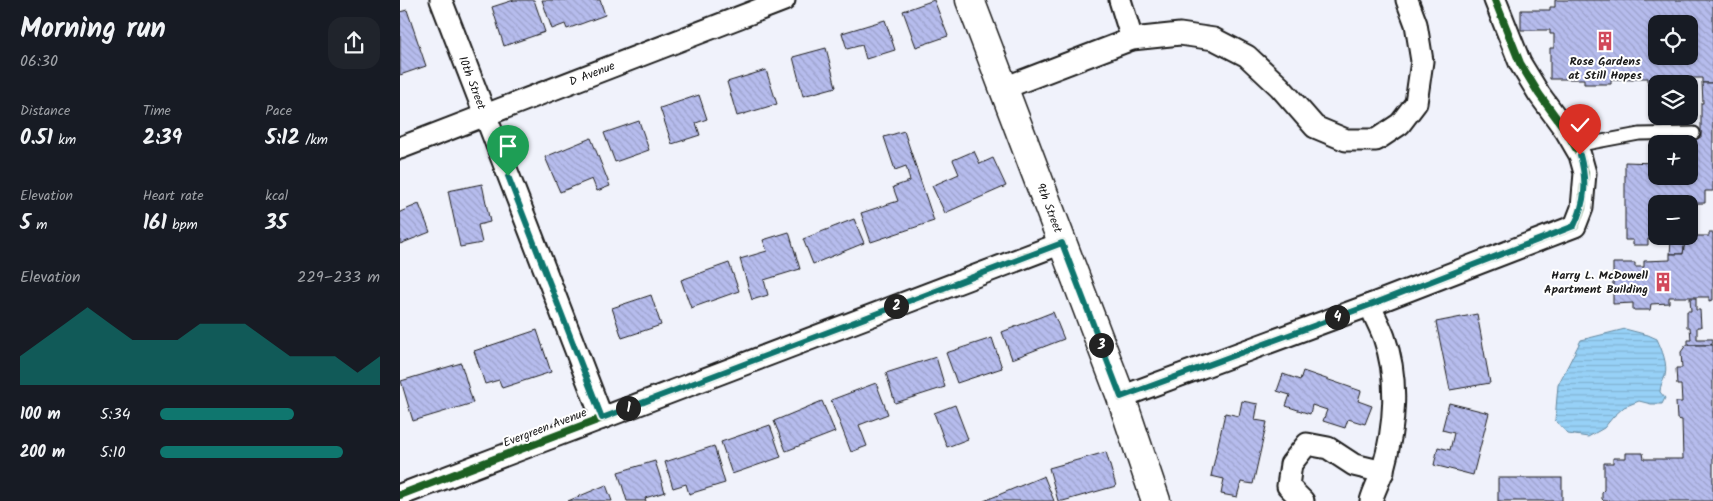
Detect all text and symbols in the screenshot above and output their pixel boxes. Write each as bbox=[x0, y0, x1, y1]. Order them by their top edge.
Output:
text: Morning run bbox=[20, 7, 166, 52]
map controls bbox=[1648, 15, 1698, 245]
button: locate bbox=[1648, 15, 1698, 65]
button: share bbox=[328, 17, 380, 69]
building icon: Rose Gardens at Still Hopes bbox=[1594, 30, 1616, 52]
text: 06:30 bbox=[20, 49, 58, 74]
place label: Rose Gardens at Still Hopes bbox=[1568, 52, 1642, 85]
street label: 10th Street bbox=[453, 53, 491, 113]
street label: D Avenue bbox=[566, 56, 618, 91]
button: layers bbox=[1648, 75, 1698, 125]
text: Distance bbox=[20, 100, 70, 122]
text: Time bbox=[143, 100, 171, 122]
text: Pace bbox=[265, 100, 292, 122]
pin bbox=[1559, 104, 1601, 155]
icon: check bbox=[1566, 111, 1594, 139]
text: 0.51 bbox=[20, 122, 53, 155]
text: 2:39 bbox=[143, 122, 182, 155]
text: 5:12 bbox=[265, 122, 300, 155]
pin bbox=[487, 125, 529, 176]
text: km bbox=[53, 129, 76, 151]
text: /km bbox=[300, 129, 328, 151]
icon: arrive bbox=[494, 132, 522, 160]
button: + bbox=[1648, 135, 1698, 185]
street label: 9th Street bbox=[1031, 180, 1067, 236]
text: Elevation bbox=[20, 185, 73, 207]
text: Heart rate bbox=[143, 185, 204, 207]
text: kcal bbox=[265, 185, 288, 207]
button: − bbox=[1648, 195, 1698, 245]
text: 5 bbox=[20, 207, 31, 240]
text: 161 bbox=[143, 207, 167, 240]
text: 35 bbox=[265, 207, 287, 240]
text: m bbox=[31, 214, 47, 236]
text: bpm bbox=[167, 214, 198, 236]
text: Elevation bbox=[20, 265, 81, 290]
text: 229–233 m bbox=[297, 265, 380, 290]
place label: Harry L. McDowell Apartment Building bbox=[1544, 266, 1649, 299]
building icon: Harry L. McDowell Apartment Building bbox=[1652, 271, 1674, 293]
pin: 2 bbox=[884, 294, 908, 318]
text: 2 bbox=[892, 295, 901, 317]
pin: 4 bbox=[1324, 304, 1350, 330]
text: 4 bbox=[1334, 306, 1341, 328]
pin: 3 bbox=[1088, 332, 1114, 358]
text: 3 bbox=[1098, 334, 1105, 356]
pin: 1 bbox=[616, 396, 640, 420]
text: 1 bbox=[626, 397, 631, 419]
text: 100 m bbox=[20, 402, 61, 427]
text: 5:34 bbox=[100, 402, 130, 427]
street label: Evergreen Avenue bbox=[500, 403, 590, 453]
text: 200 m bbox=[20, 440, 65, 465]
text: 5:10 bbox=[100, 440, 126, 465]

